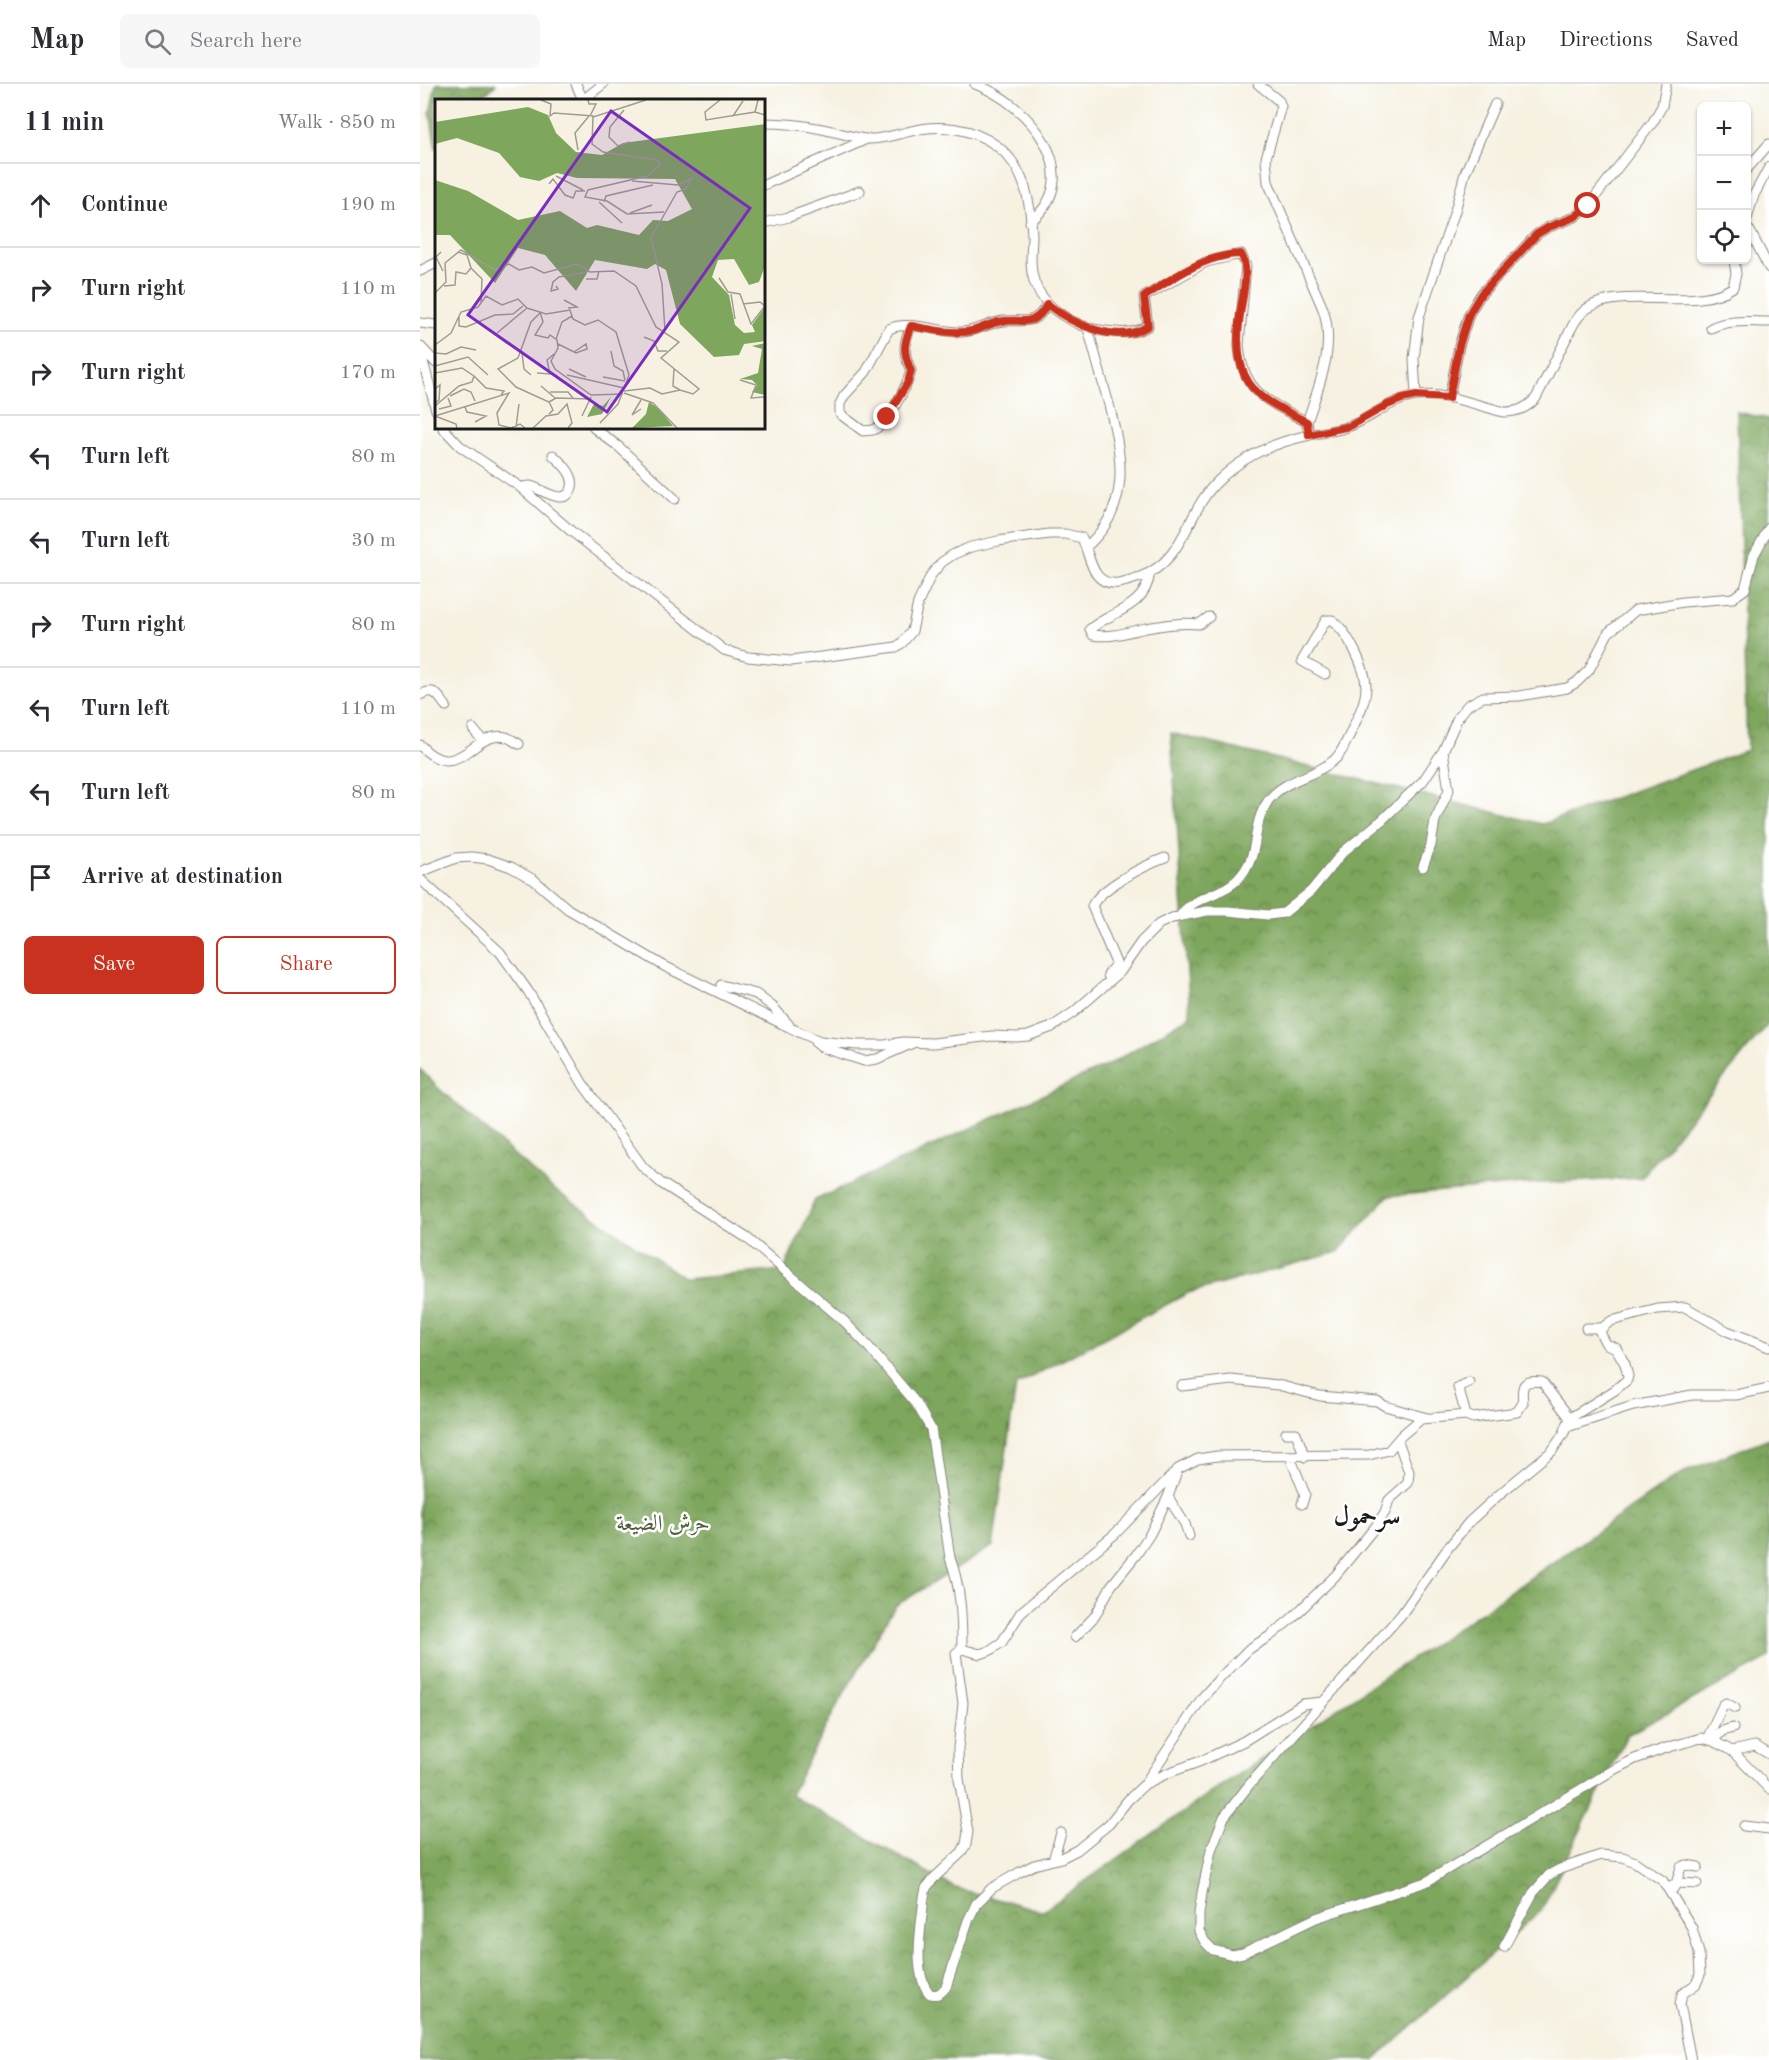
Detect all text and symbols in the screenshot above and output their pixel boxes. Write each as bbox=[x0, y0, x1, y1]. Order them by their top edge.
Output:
search box bbox=[120, 14, 540, 68]
icon: search bbox=[141, 25, 174, 58]
text: Map bbox=[30, 27, 84, 55]
text: Search here bbox=[189, 30, 302, 52]
text: Map bbox=[1487, 30, 1526, 51]
text: Directions bbox=[1559, 30, 1653, 51]
text: Saved bbox=[1686, 30, 1739, 51]
inset map bbox=[435, 99, 765, 429]
map controls bbox=[1697, 102, 1751, 264]
button: + bbox=[1697, 102, 1751, 156]
text: 11 min bbox=[24, 110, 104, 136]
text: Walk · 850 m bbox=[277, 113, 396, 133]
button: − bbox=[1697, 156, 1751, 210]
icon: ahead bbox=[24, 189, 57, 222]
route start bbox=[1574, 192, 1600, 218]
text: Continue bbox=[81, 194, 168, 216]
text: 190 m bbox=[340, 195, 396, 215]
button: locate bbox=[1697, 210, 1751, 264]
icon: right bbox=[24, 273, 57, 306]
text: Turn right bbox=[81, 278, 185, 300]
text: 110 m bbox=[340, 279, 396, 299]
icon: right bbox=[24, 357, 57, 390]
text: Turn right bbox=[81, 362, 185, 384]
text: 170 m bbox=[340, 363, 396, 383]
route end bbox=[873, 403, 899, 429]
icon: left bbox=[24, 441, 57, 474]
text: Turn left bbox=[81, 446, 170, 468]
text: 80 m bbox=[351, 447, 396, 467]
icon: left bbox=[24, 525, 57, 558]
text: Turn left bbox=[81, 530, 170, 552]
text: 30 m bbox=[351, 531, 396, 551]
icon: right bbox=[24, 609, 57, 642]
text: Turn right bbox=[81, 614, 185, 636]
text: 80 m bbox=[351, 615, 396, 635]
icon: left bbox=[24, 693, 57, 726]
text: Turn left bbox=[81, 698, 170, 720]
text: 110 m bbox=[340, 699, 396, 719]
icon: left bbox=[24, 777, 57, 810]
text: Turn left bbox=[81, 782, 170, 804]
text: 80 m bbox=[351, 783, 396, 803]
icon: arrive bbox=[24, 861, 57, 894]
text: Arrive at destination bbox=[81, 866, 283, 888]
button: Save bbox=[24, 936, 204, 994]
button: Share bbox=[216, 936, 396, 994]
district label: سرحمول bbox=[1334, 1503, 1401, 1533]
park label: حرش الضيعة bbox=[616, 1513, 710, 1536]

